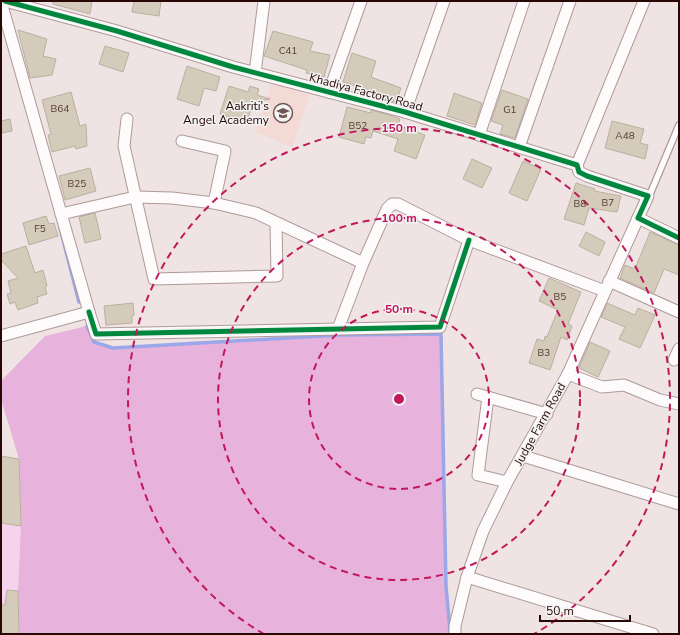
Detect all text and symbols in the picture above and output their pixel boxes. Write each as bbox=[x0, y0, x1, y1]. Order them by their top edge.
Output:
house number: C41 bbox=[279, 44, 297, 58]
street label: Khadiya Factory Road bbox=[307, 69, 425, 115]
place label: Aakriti's Angel Academy bbox=[183, 98, 270, 128]
house number: B64 bbox=[51, 102, 69, 116]
school or university icon: Aakriti's Angel Academy bbox=[272, 102, 294, 124]
house number: G1 bbox=[503, 103, 517, 117]
house number: B52 bbox=[349, 119, 367, 133]
text: 150 m bbox=[381, 120, 417, 136]
house number: A48 bbox=[615, 129, 635, 143]
house number: B25 bbox=[68, 177, 86, 191]
house number: B7 bbox=[602, 196, 614, 210]
house number: B8 bbox=[574, 197, 586, 211]
text: 100 m bbox=[381, 210, 417, 226]
house number: F5 bbox=[34, 222, 46, 236]
house number: B5 bbox=[554, 290, 566, 304]
text: 50 m bbox=[385, 301, 413, 317]
house number: B3 bbox=[538, 346, 550, 360]
street label: Judge Farm Road bbox=[510, 380, 569, 469]
centre of rings bbox=[392, 392, 406, 406]
scale bar bbox=[540, 597, 630, 623]
text: 50 m bbox=[546, 603, 574, 619]

